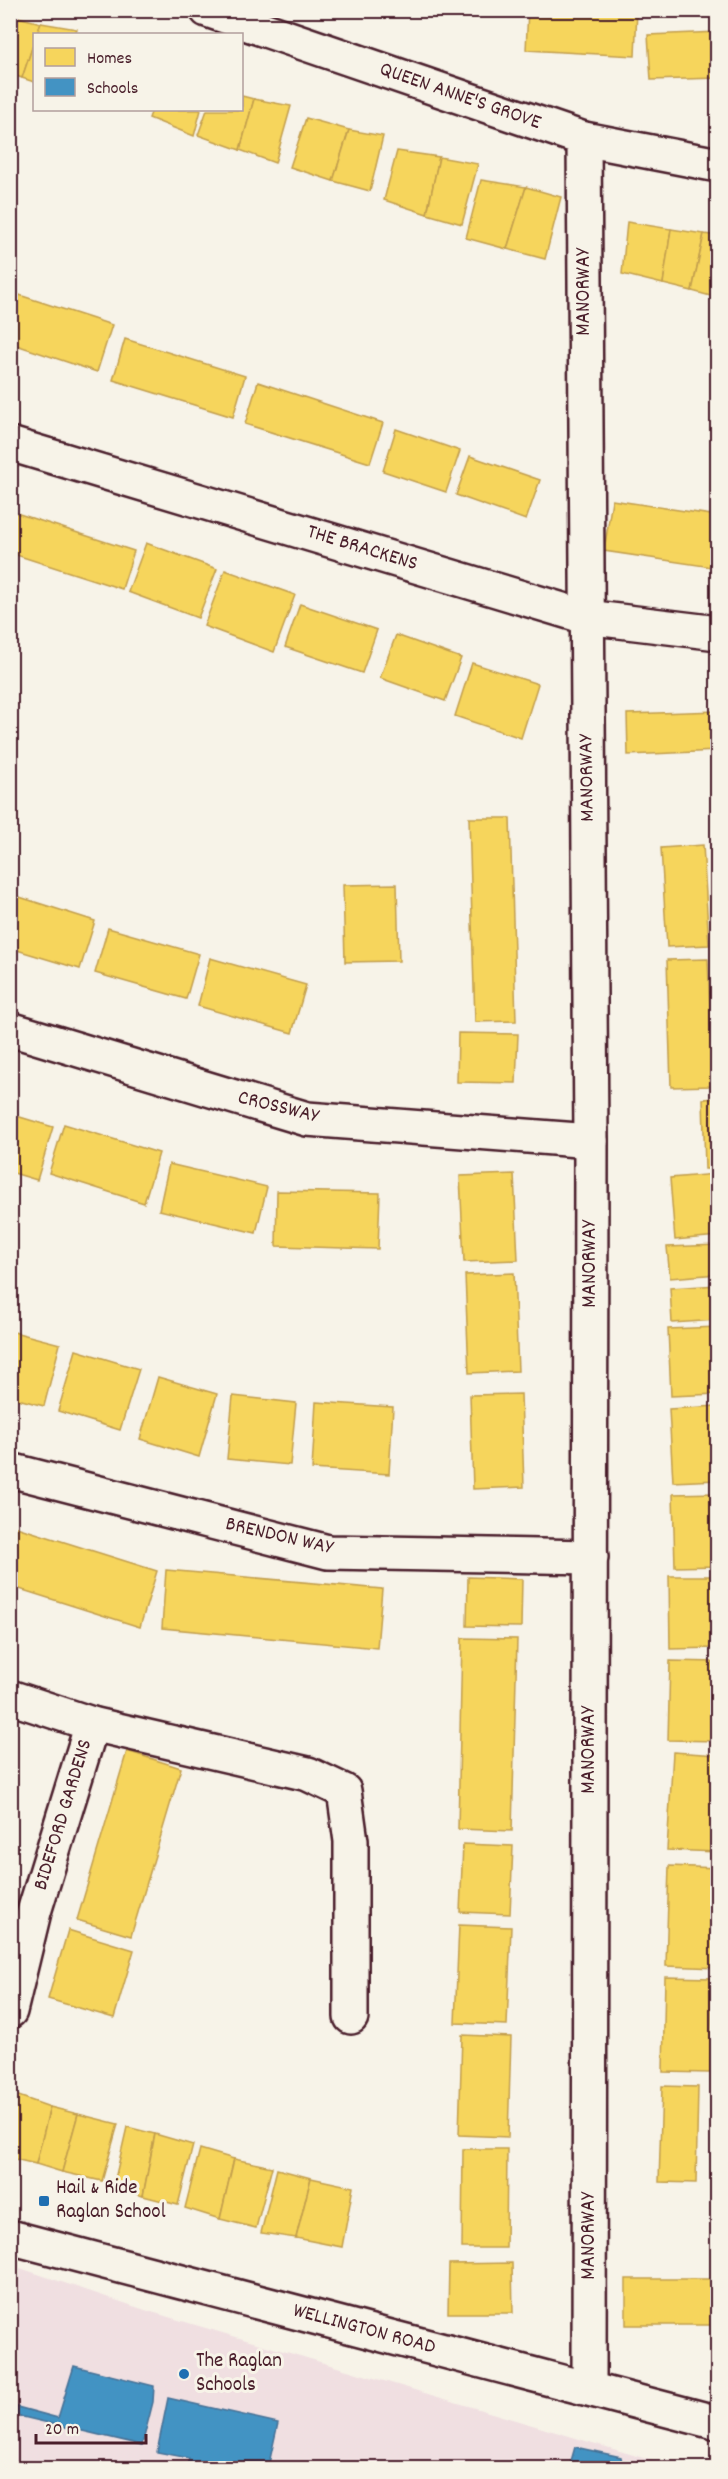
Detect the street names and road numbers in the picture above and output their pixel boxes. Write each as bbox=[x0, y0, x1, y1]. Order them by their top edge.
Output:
street label: QUEEN ANNE'S GROVE bbox=[375, 55, 545, 139]
street label: MANORWAY bbox=[570, 247, 600, 336]
street label: THE BRACKENS bbox=[303, 518, 421, 580]
street label: MANORWAY bbox=[572, 733, 604, 822]
street label: CROSSWAY bbox=[234, 1083, 323, 1133]
street label: MANORWAY bbox=[576, 1219, 606, 1308]
street label: BRENDON WAY bbox=[222, 1510, 337, 1564]
street label: MANORWAY bbox=[575, 1705, 605, 1794]
street label: BIDEFORD GARDENS bbox=[27, 1736, 101, 1894]
street label: MANORWAY bbox=[575, 2191, 605, 2280]
street label: WELLINGTON ROAD bbox=[289, 2297, 439, 2363]

